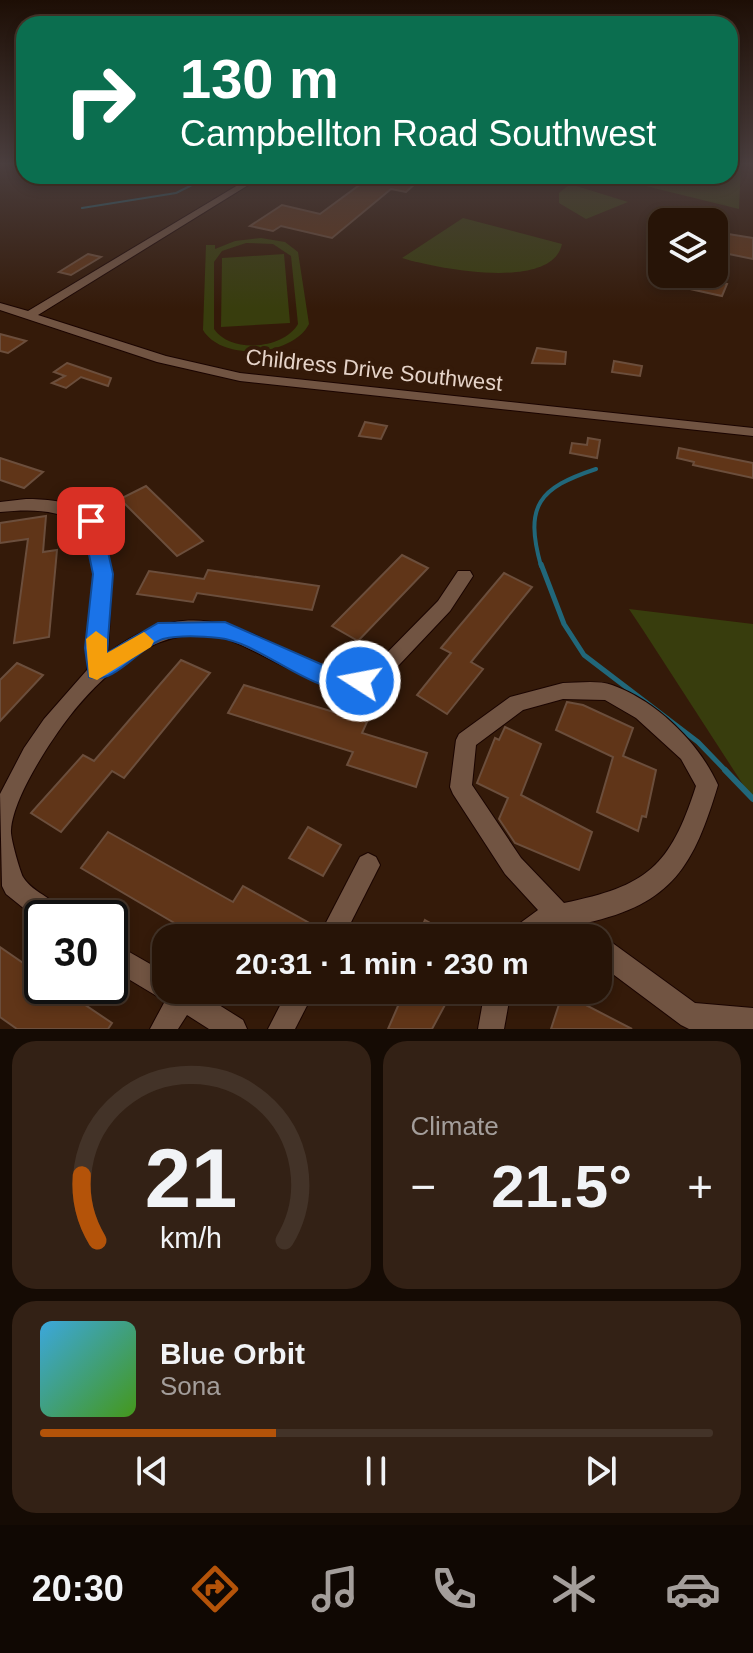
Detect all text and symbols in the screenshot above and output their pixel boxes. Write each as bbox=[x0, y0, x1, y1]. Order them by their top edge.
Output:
text: 130 m bbox=[180, 47, 339, 110]
icon: right bbox=[48, 48, 152, 152]
text: Campbellton Road Southwest bbox=[180, 113, 656, 154]
map controls bbox=[648, 208, 728, 288]
button: layers bbox=[648, 208, 728, 288]
street label: Childress Drive Southwest bbox=[244, 344, 504, 396]
pin bbox=[57, 487, 125, 555]
icon: arrive bbox=[69, 499, 113, 543]
position arrow bbox=[318, 639, 402, 723]
speed limit sign: 30 bbox=[24, 900, 128, 1004]
text: 20:31 · 1 min · 230 m bbox=[235, 947, 529, 980]
text: Climate bbox=[411, 1111, 499, 1141]
text: 21 bbox=[145, 1132, 238, 1225]
text: 21.5° bbox=[491, 1153, 632, 1220]
text: − bbox=[411, 1162, 436, 1211]
text: + bbox=[687, 1162, 713, 1211]
text: km/h bbox=[160, 1222, 222, 1254]
text: Blue Orbit bbox=[160, 1337, 305, 1370]
text: Sona bbox=[160, 1371, 221, 1401]
icon: previous bbox=[130, 1449, 174, 1493]
icon: pause bbox=[354, 1449, 398, 1493]
icon: next bbox=[579, 1449, 623, 1493]
icon: directions bbox=[187, 1561, 243, 1617]
icon: music bbox=[307, 1561, 363, 1617]
icon: phone bbox=[426, 1561, 482, 1617]
icon: climate bbox=[546, 1561, 602, 1617]
icon: car bbox=[665, 1561, 721, 1617]
text: 20:30 bbox=[32, 1568, 124, 1609]

